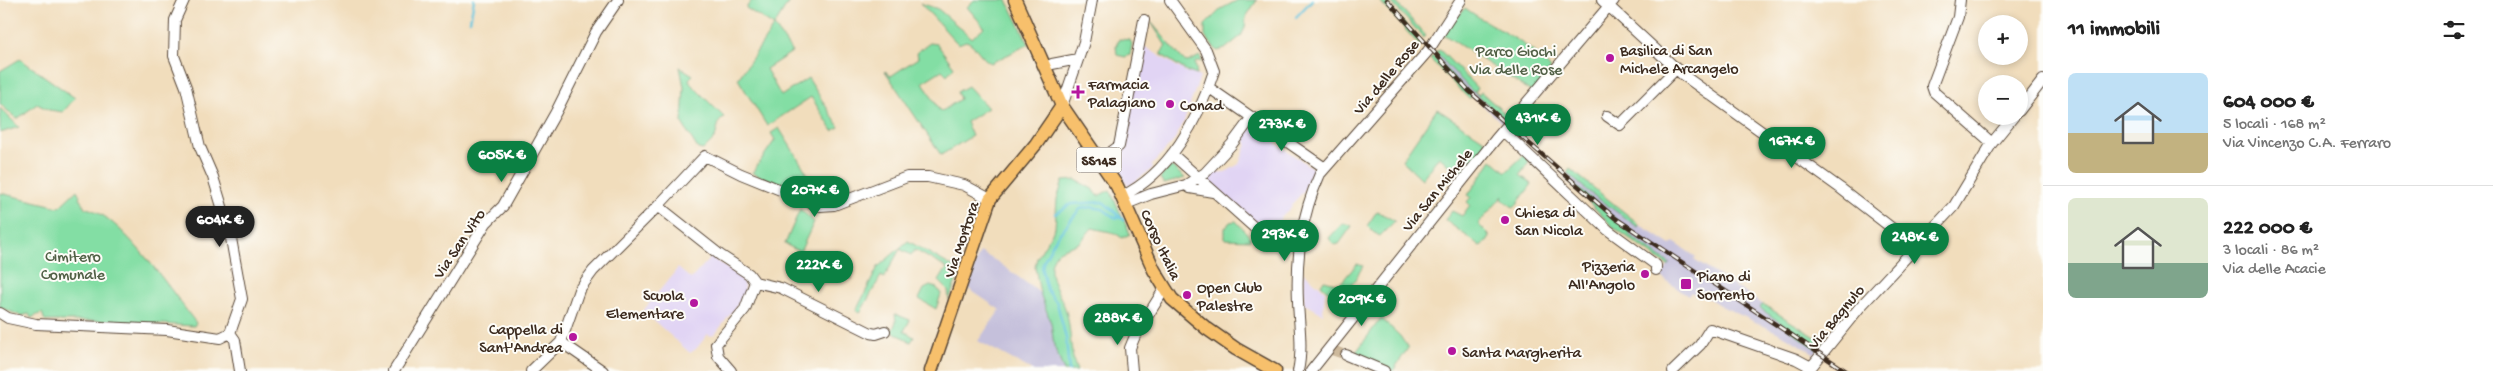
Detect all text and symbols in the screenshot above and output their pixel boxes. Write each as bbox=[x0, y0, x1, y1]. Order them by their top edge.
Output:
map controls bbox=[1978, 15, 2028, 125]
button: + bbox=[1978, 15, 2028, 65]
icon: filters bbox=[2440, 16, 2468, 44]
text: 11 immobili bbox=[2068, 18, 2160, 43]
street label: Via delle Rose bbox=[1350, 36, 1425, 121]
place label: Basilica di San Michele Arcangelo bbox=[1619, 43, 1739, 80]
park label: Parco Giochi Via delle Rose bbox=[1469, 44, 1563, 81]
marker: Basilica di San Michele Arcangelo bbox=[1604, 52, 1616, 64]
button: − bbox=[1978, 75, 2028, 125]
place label: Farmacia Palagiano bbox=[1087, 77, 1155, 114]
marker: Farmacia Palagiano bbox=[1072, 86, 1084, 98]
text: 604 000 € bbox=[2223, 91, 2314, 116]
icon: home bbox=[2108, 93, 2168, 153]
marker: Conad bbox=[1164, 98, 1176, 110]
place label: Conad bbox=[1180, 98, 1224, 117]
pin: 431K € bbox=[1497, 104, 1579, 146]
pin: 273K € bbox=[1241, 110, 1323, 152]
text: 431K € bbox=[1516, 110, 1560, 129]
text: 273K € bbox=[1259, 116, 1305, 135]
text: 5 locali · 168 m² bbox=[2223, 116, 2326, 135]
pin: 167K € bbox=[1751, 126, 1833, 169]
text: 167K € bbox=[1769, 133, 1815, 152]
text: Via Vincenzo C.A. Ferraro bbox=[2223, 135, 2391, 154]
pin: 605K € bbox=[461, 140, 543, 183]
street label: Via San Michele bbox=[1399, 145, 1478, 237]
text: 605K € bbox=[478, 147, 526, 166]
road number: SS145 bbox=[1076, 148, 1122, 172]
pin: 207K € bbox=[774, 176, 856, 218]
text: 207K € bbox=[791, 182, 839, 201]
street label: Via Mortora bbox=[941, 198, 986, 282]
place label: Chiesa di San Nicola bbox=[1515, 205, 1584, 242]
pin: 604K € bbox=[179, 206, 261, 248]
street label: Via San Vito bbox=[430, 207, 491, 284]
street label: Corso Italia bbox=[1134, 207, 1184, 285]
text: 604K € bbox=[197, 212, 243, 231]
marker: Chiesa di San Nicola bbox=[1499, 214, 1511, 226]
text: 222 000 € bbox=[2223, 217, 2312, 242]
icon: home bbox=[2108, 218, 2168, 278]
pin: 293K € bbox=[1244, 220, 1326, 262]
pin: 248K € bbox=[1874, 222, 1956, 265]
text: 293K € bbox=[1262, 226, 1308, 245]
text: 248K € bbox=[1892, 229, 1938, 248]
text: 3 locali · 86 m² bbox=[2223, 242, 2319, 261]
park label: Cimitero Comunale bbox=[41, 249, 106, 286]
pin: 222K € bbox=[778, 250, 860, 293]
text: 222K € bbox=[796, 257, 842, 276]
place label: Pizzeria All'Angolo bbox=[1568, 259, 1636, 296]
text: Via delle Acacie bbox=[2223, 261, 2326, 280]
marker: Pizzeria All'Angolo bbox=[1639, 268, 1651, 280]
place label: Piano di Sorrento bbox=[1696, 269, 1755, 306]
marker: Piano di Sorrento bbox=[1679, 277, 1693, 291]
place label: Open Club Palestre bbox=[1196, 280, 1263, 317]
street label: Via Bagnulo bbox=[1805, 282, 1870, 355]
pin: 209K € bbox=[1321, 284, 1403, 327]
place label: Scuola Elementare bbox=[606, 288, 685, 325]
marker: Open Club Palestre bbox=[1181, 289, 1193, 301]
text: 209K € bbox=[1338, 291, 1386, 310]
marker: Scuola Elementare bbox=[688, 297, 700, 309]
pin: 288K € bbox=[1077, 304, 1159, 346]
text: 288K € bbox=[1094, 310, 1142, 329]
place label: Cappella di Sant'Andrea bbox=[479, 322, 564, 359]
marker: Cappella di Sant'Andrea bbox=[567, 331, 579, 343]
marker: Santa Margherita bbox=[1446, 345, 1458, 357]
place label: Santa Margherita bbox=[1462, 345, 1582, 364]

